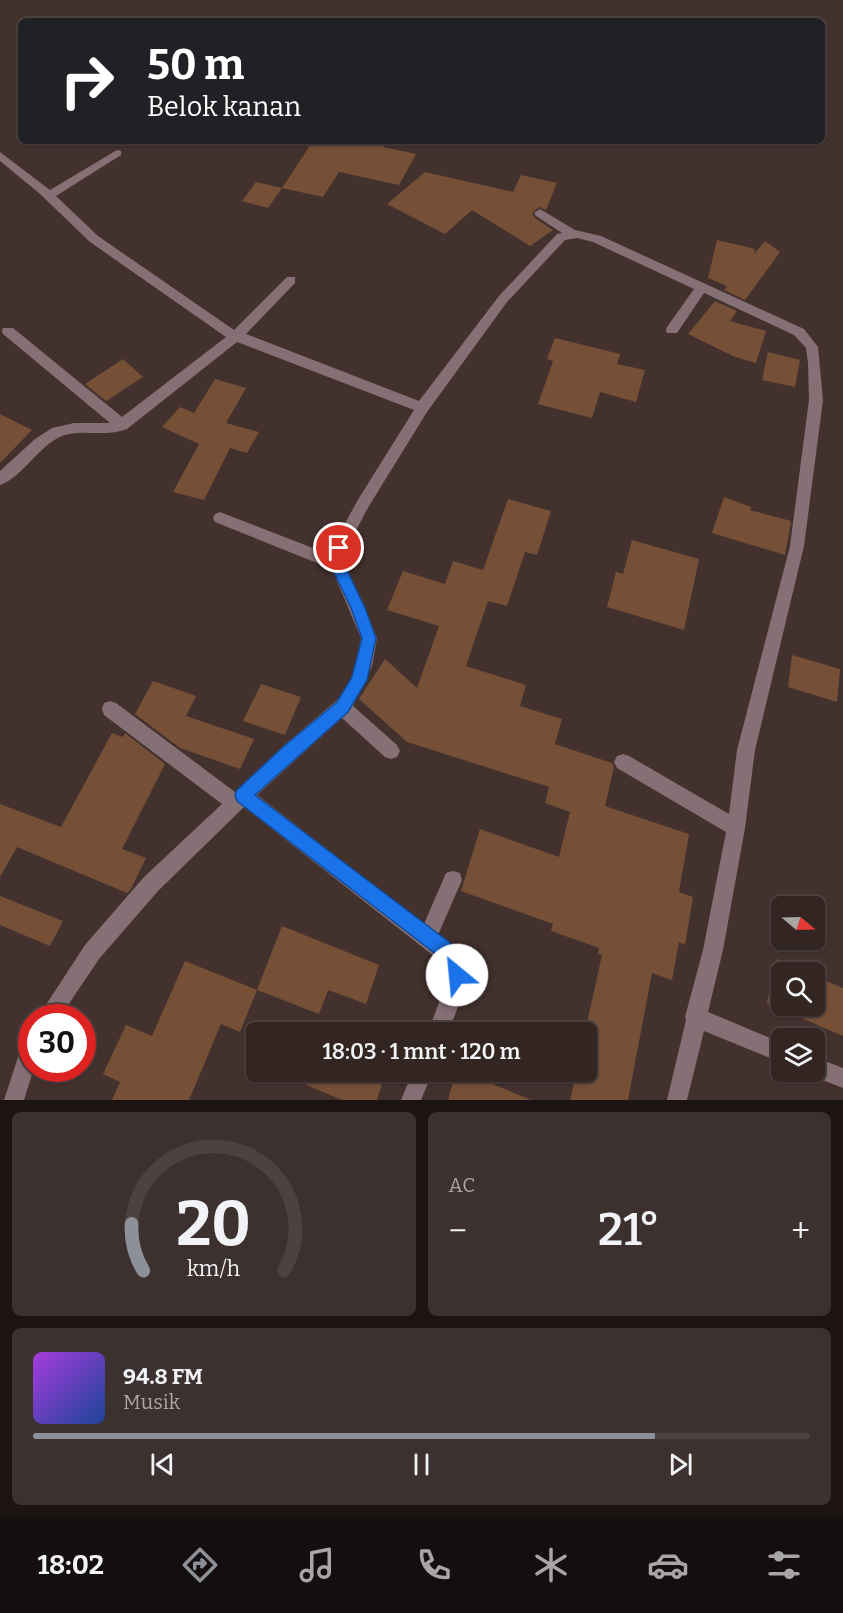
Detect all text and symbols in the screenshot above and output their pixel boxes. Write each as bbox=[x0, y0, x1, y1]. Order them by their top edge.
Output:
text: 50 m bbox=[147, 40, 244, 90]
icon: right bbox=[48, 42, 126, 120]
text: Belok kanan bbox=[147, 91, 301, 123]
pin bbox=[313, 522, 364, 573]
icon: arrive bbox=[322, 531, 355, 564]
north arrow bbox=[771, 896, 825, 950]
map controls bbox=[771, 896, 825, 1082]
position arrow bbox=[425, 943, 489, 1007]
button: search bbox=[771, 962, 825, 1016]
speed limit sign: 30 bbox=[18, 1004, 96, 1082]
button: layers bbox=[771, 1028, 825, 1082]
text: 18:03 · 1 mnt · 120 m bbox=[322, 1038, 521, 1065]
text: AC bbox=[449, 1173, 475, 1197]
text: 20 bbox=[176, 1187, 251, 1262]
text: 21° bbox=[598, 1203, 660, 1257]
text: − bbox=[449, 1211, 467, 1251]
text: + bbox=[791, 1211, 810, 1251]
text: km/h bbox=[187, 1256, 240, 1282]
text: 94.8 FM bbox=[123, 1363, 203, 1390]
text: Musik bbox=[123, 1390, 180, 1414]
icon: previous bbox=[146, 1448, 179, 1481]
icon: pause bbox=[405, 1448, 438, 1481]
icon: next bbox=[664, 1448, 697, 1481]
icon: directions bbox=[179, 1544, 221, 1586]
icon: music bbox=[296, 1544, 338, 1586]
icon: phone bbox=[413, 1544, 455, 1586]
icon: climate bbox=[530, 1544, 572, 1586]
icon: car bbox=[647, 1544, 689, 1586]
icon: filters bbox=[763, 1544, 805, 1586]
text: 18:02 bbox=[37, 1549, 104, 1581]

